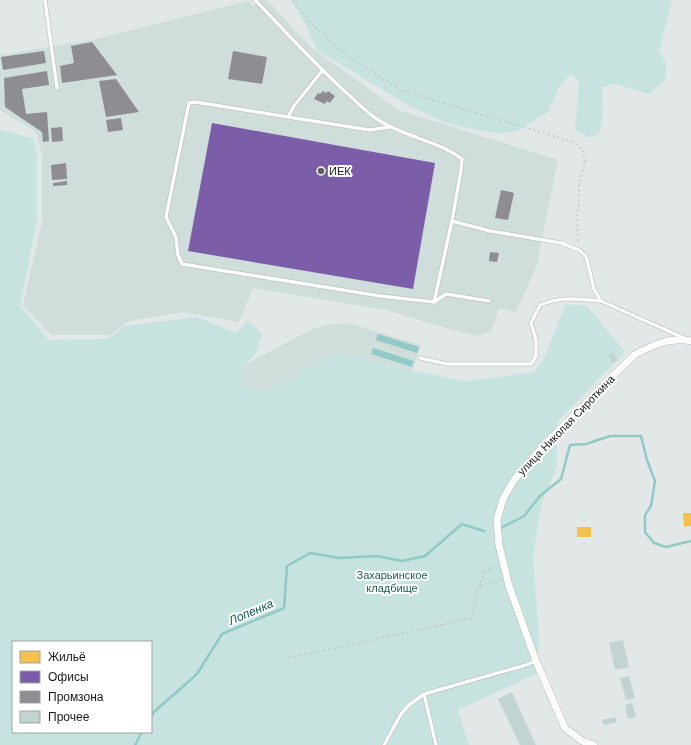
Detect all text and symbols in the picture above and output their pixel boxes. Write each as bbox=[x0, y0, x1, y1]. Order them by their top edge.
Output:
place label: ИЕК bbox=[329, 165, 351, 177]
marker: ИЕК bbox=[316, 166, 326, 176]
street label: улица Николая Сироткина bbox=[515, 372, 617, 477]
park label: Захарьинское кладбище bbox=[357, 569, 428, 594]
water label: Лопенка bbox=[226, 596, 276, 628]
legend bbox=[12, 641, 152, 733]
text: Жильё bbox=[48, 650, 86, 664]
text: Офисы bbox=[48, 670, 89, 684]
text: Промзона bbox=[48, 690, 104, 704]
text: Прочее bbox=[48, 710, 90, 724]

